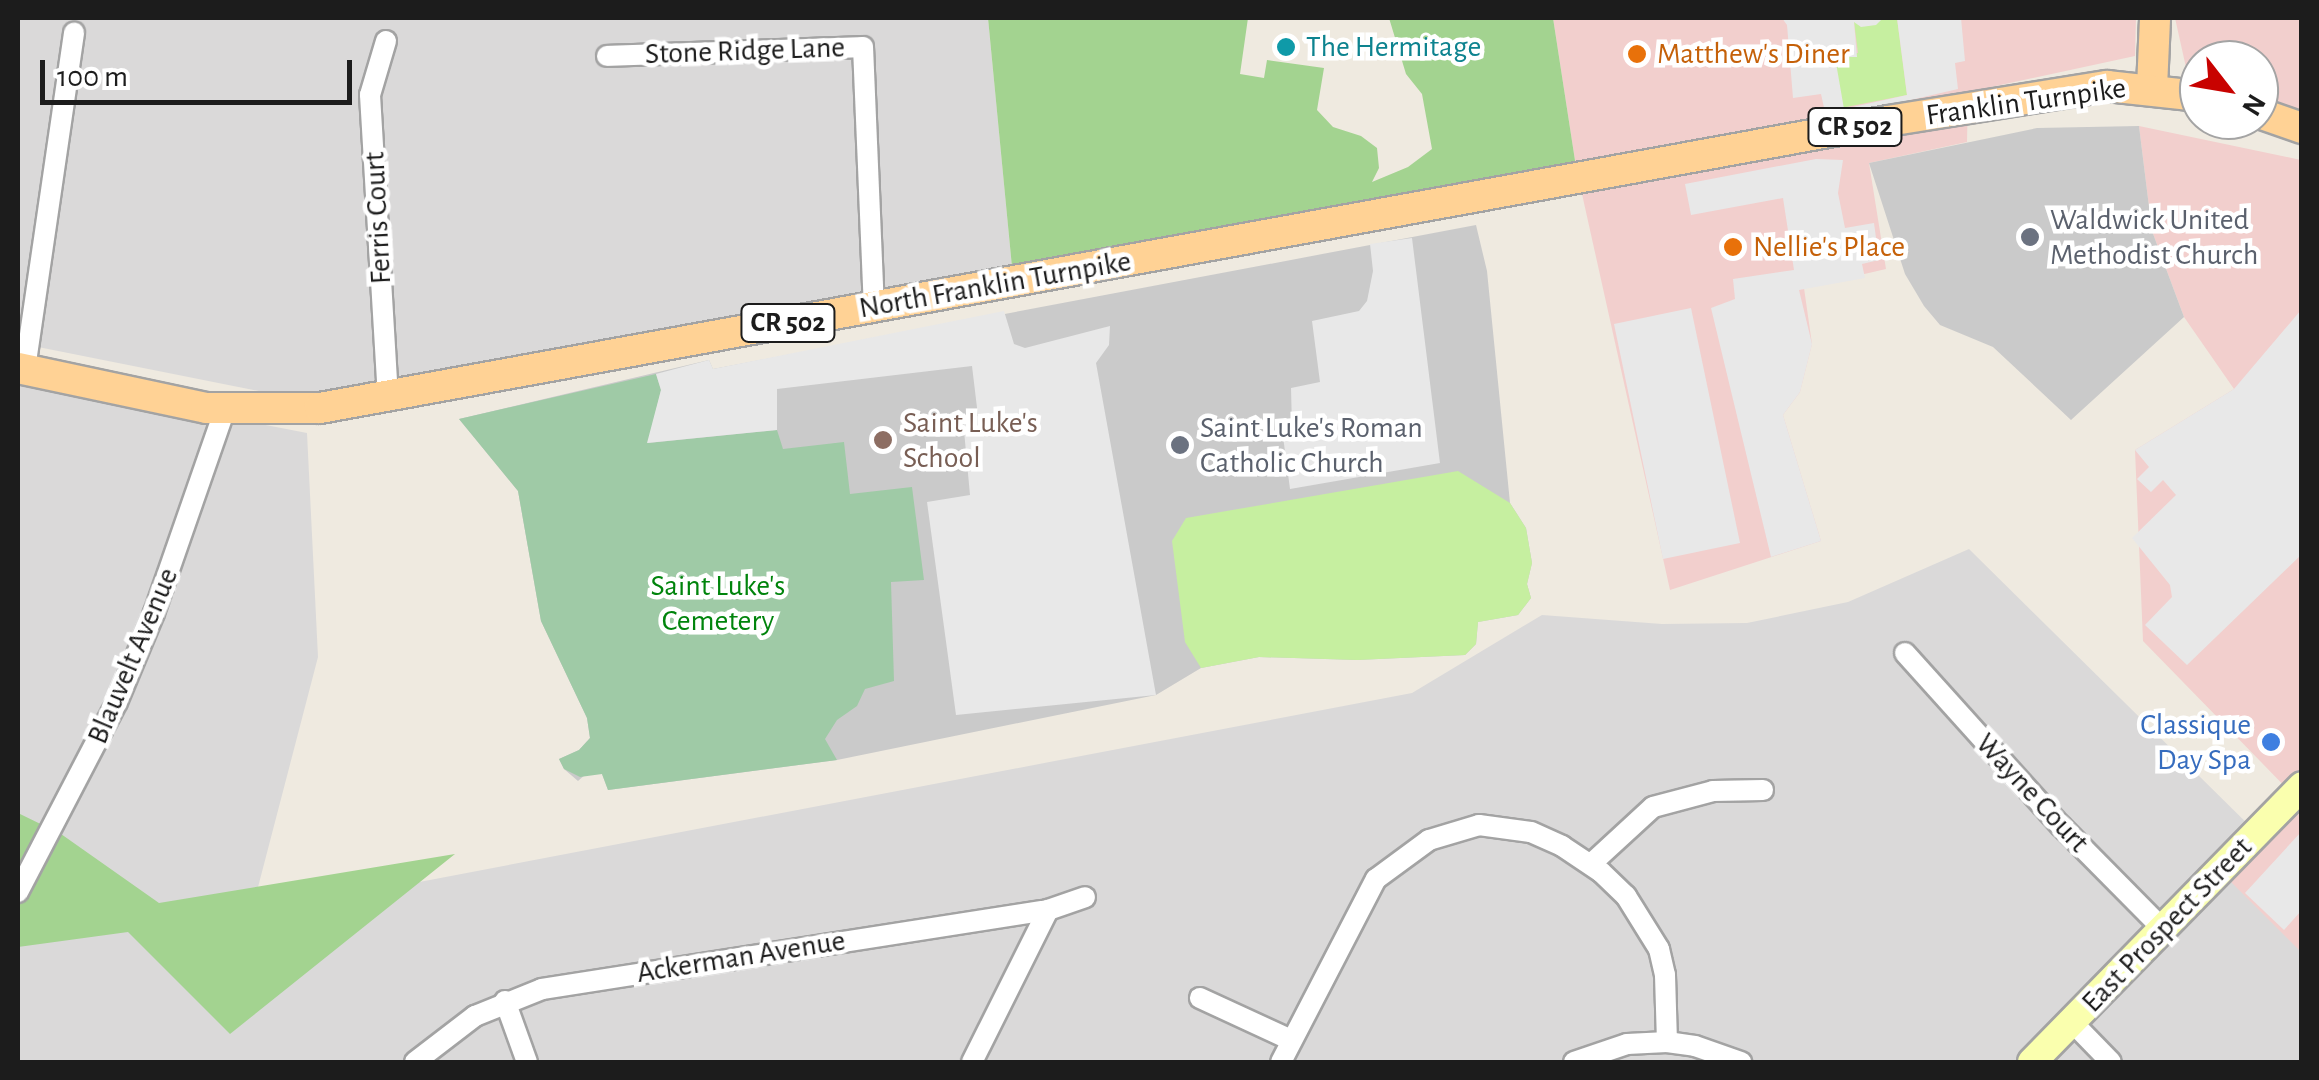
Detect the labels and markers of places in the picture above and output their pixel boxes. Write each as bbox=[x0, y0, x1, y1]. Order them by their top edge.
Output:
place label: The Hermitage bbox=[1306, 29, 1481, 65]
marker: The Hermitage bbox=[1275, 36, 1297, 58]
place label: Matthew's Diner bbox=[1657, 36, 1850, 72]
marker: Matthew's Diner bbox=[1626, 43, 1648, 65]
place label: Waldwick United Methodist Church bbox=[2050, 202, 2258, 272]
marker: Waldwick United Methodist Church bbox=[2019, 226, 2041, 248]
place label: Nellie's Place bbox=[1753, 229, 1905, 265]
marker: Nellie's Place bbox=[1722, 236, 1744, 258]
place label: Saint Luke's School bbox=[903, 405, 1038, 476]
place label: Saint Luke's Roman Catholic Church bbox=[1200, 410, 1423, 480]
marker: Saint Luke's School bbox=[872, 429, 894, 451]
marker: Saint Luke's Roman Catholic Church bbox=[1169, 434, 1191, 456]
place label: Classique Day Spa bbox=[2140, 707, 2251, 778]
marker: Classique Day Spa bbox=[2260, 731, 2282, 753]

